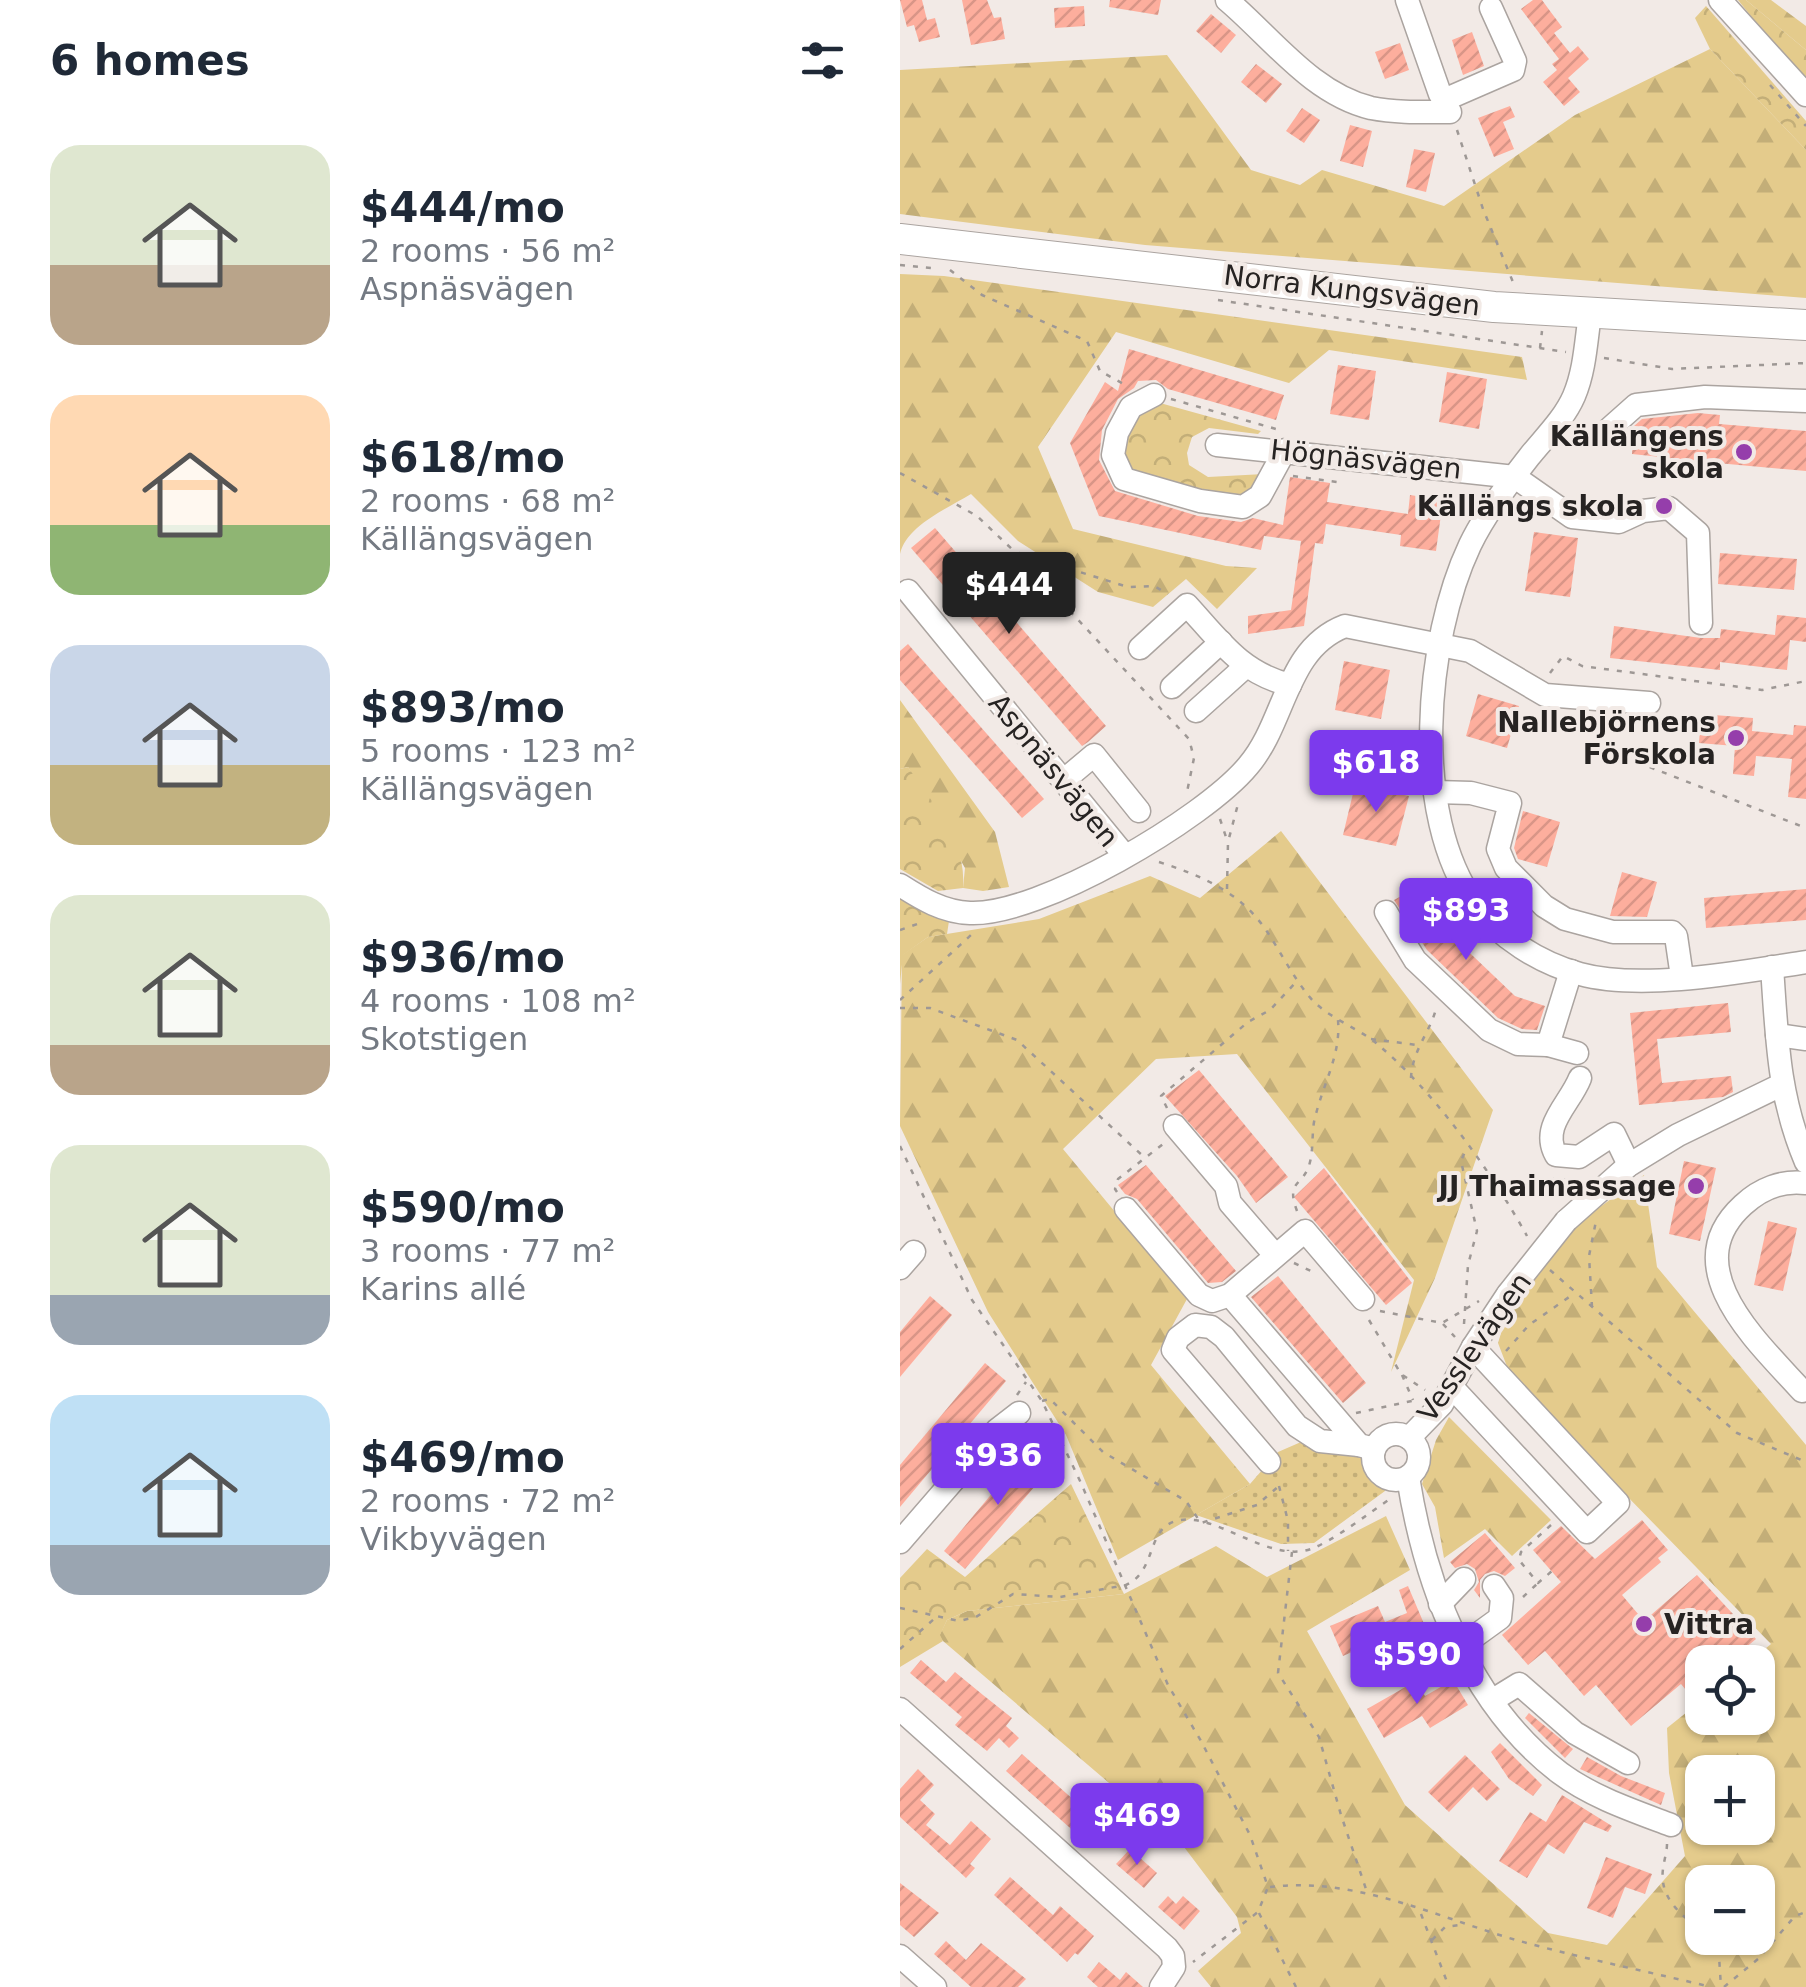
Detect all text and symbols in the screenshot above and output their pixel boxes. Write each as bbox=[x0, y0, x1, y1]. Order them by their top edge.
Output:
icon: filters bbox=[795, 33, 850, 88]
text: 6 homes bbox=[50, 36, 250, 85]
text: $444/mo bbox=[360, 183, 565, 232]
icon: home bbox=[130, 185, 250, 305]
text: 2 rooms · 56 m² bbox=[360, 232, 615, 270]
street label: Norra Kungsvägen bbox=[1222, 258, 1482, 323]
text: Aspnäsvägen bbox=[360, 270, 574, 308]
place label: Källängens skola bbox=[1550, 420, 1724, 485]
text: $618/mo bbox=[360, 433, 565, 482]
street label: Högnäsvägen bbox=[1269, 433, 1463, 486]
icon: home bbox=[130, 435, 250, 555]
marker: Källängens skola bbox=[1733, 441, 1755, 463]
text: 2 rooms · 68 m² bbox=[360, 482, 615, 520]
place label: Källängs skola bbox=[1417, 490, 1644, 523]
marker: Källängs skola bbox=[1653, 495, 1675, 517]
text: Källängsvägen bbox=[360, 520, 594, 558]
pin: $444 bbox=[950, 552, 1068, 637]
text: $444 bbox=[964, 565, 1054, 603]
text: $893/mo bbox=[360, 683, 565, 732]
icon: home bbox=[130, 685, 250, 805]
street label: Aspnäsvägen bbox=[982, 687, 1125, 854]
place label: Nallebjörnens Förskola bbox=[1497, 706, 1716, 771]
marker: Nallebjörnens Förskola bbox=[1725, 727, 1747, 749]
pin: $618 bbox=[1317, 730, 1435, 815]
text: 5 rooms · 123 m² bbox=[360, 732, 636, 770]
text: $618 bbox=[1331, 743, 1421, 781]
text: Källängsvägen bbox=[360, 770, 594, 808]
pin: $893 bbox=[1407, 878, 1525, 963]
text: $893 bbox=[1421, 891, 1511, 929]
text: $936/mo bbox=[360, 933, 565, 982]
icon: home bbox=[130, 935, 250, 1055]
text: 4 rooms · 108 m² bbox=[360, 982, 636, 1020]
text: Skotstigen bbox=[360, 1020, 528, 1058]
place label: JJ Thaimassage bbox=[1437, 1170, 1676, 1203]
marker: JJ Thaimassage bbox=[1685, 1175, 1707, 1197]
text: $590/mo bbox=[360, 1183, 565, 1232]
icon: home bbox=[130, 1185, 250, 1305]
text: 3 rooms · 77 m² bbox=[360, 1232, 615, 1270]
street label: Vesslevägen bbox=[1411, 1266, 1538, 1428]
text: Karins allé bbox=[360, 1270, 526, 1308]
pin: $936 bbox=[939, 1423, 1057, 1508]
text: $469/mo bbox=[360, 1433, 565, 1482]
icon: home bbox=[130, 1435, 250, 1555]
text: $936 bbox=[953, 1436, 1043, 1474]
text: 2 rooms · 72 m² bbox=[360, 1482, 615, 1520]
text: Vikbyvägen bbox=[360, 1520, 547, 1558]
place label: Vittra bbox=[1664, 1608, 1754, 1641]
marker: Vittra bbox=[1633, 1613, 1655, 1635]
pin: $590 bbox=[1358, 1622, 1476, 1707]
text: $590 bbox=[1372, 1635, 1462, 1673]
map controls bbox=[1685, 1645, 1775, 1955]
button: locate bbox=[1685, 1645, 1775, 1735]
button: + bbox=[1685, 1755, 1775, 1845]
pin: $469 bbox=[1078, 1783, 1196, 1868]
text: $469 bbox=[1092, 1796, 1182, 1834]
button: − bbox=[1685, 1865, 1775, 1955]

